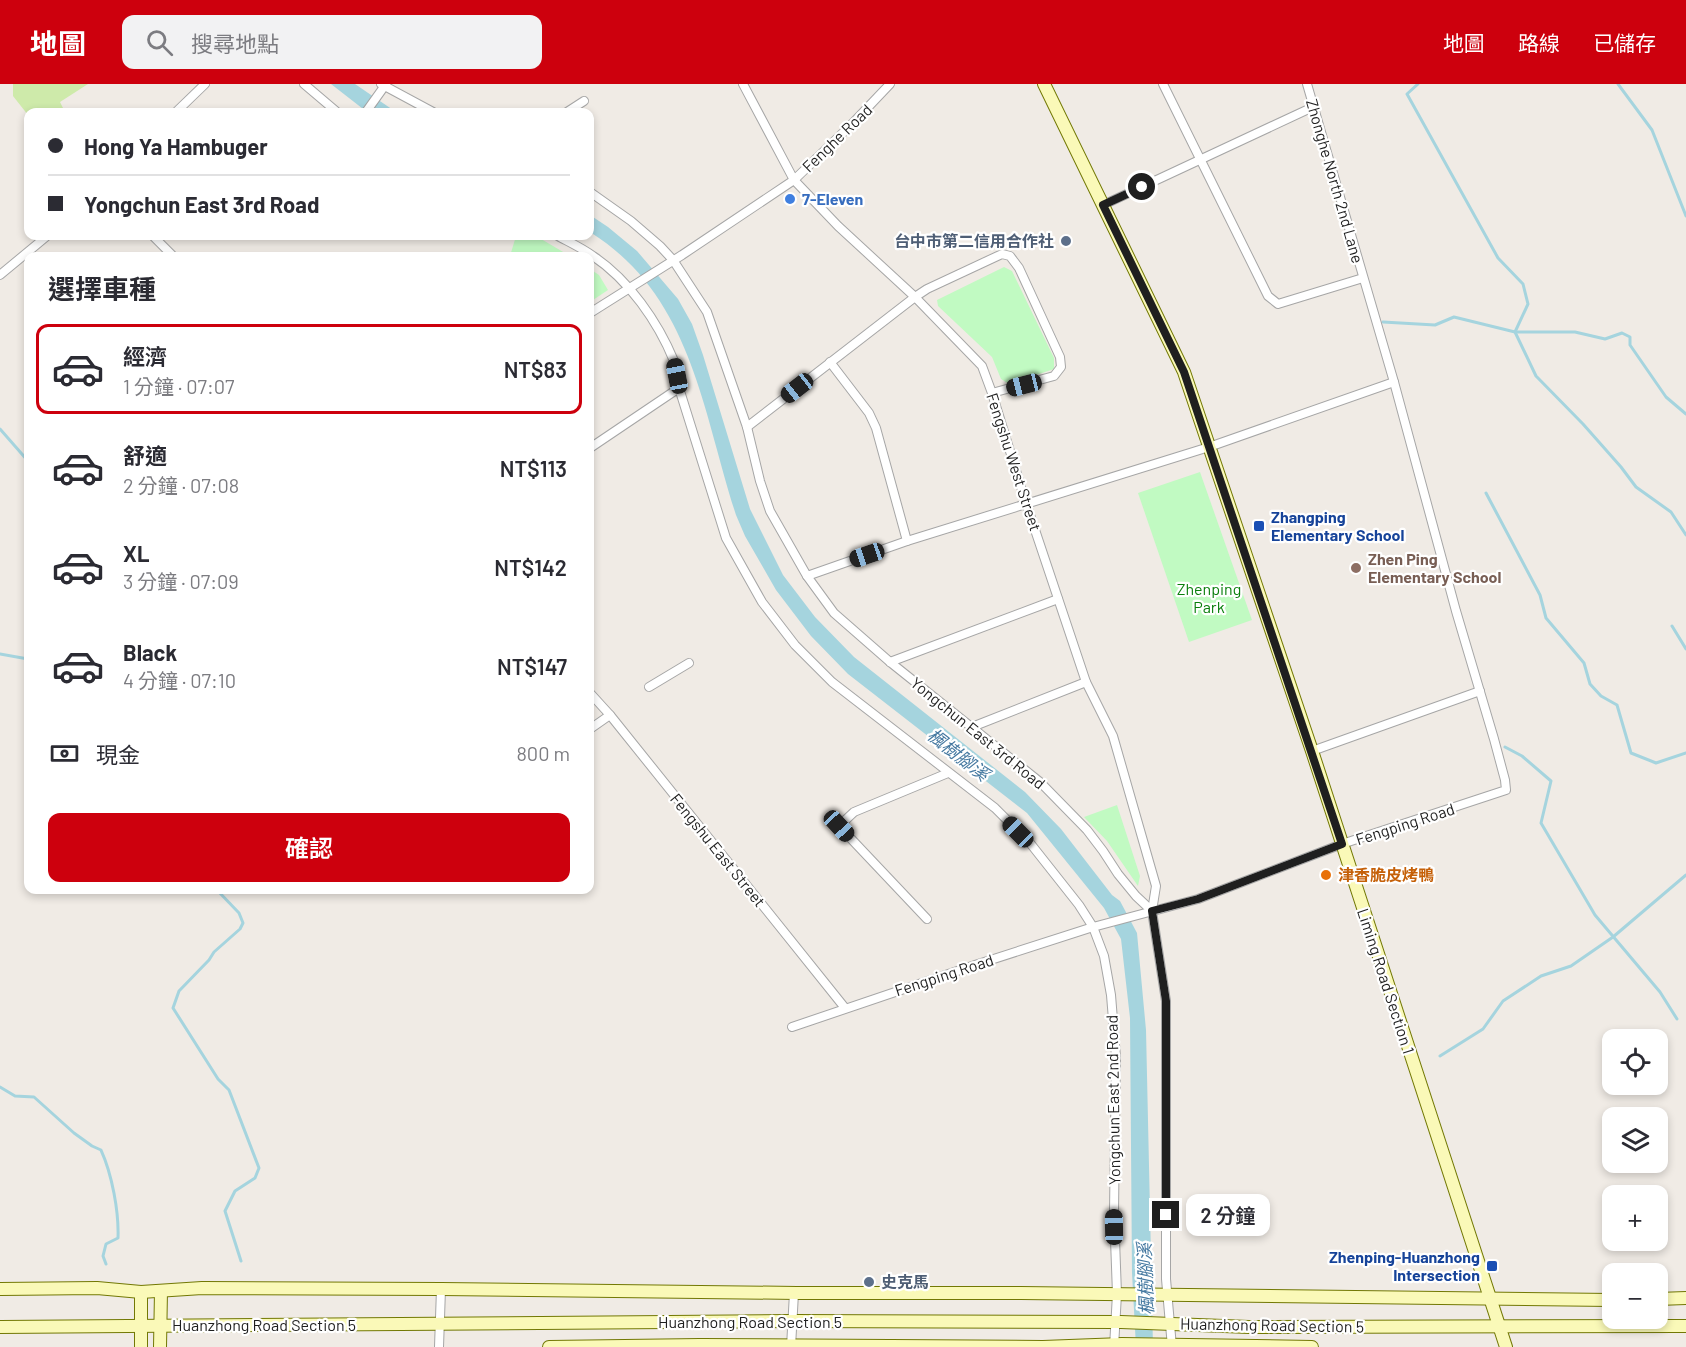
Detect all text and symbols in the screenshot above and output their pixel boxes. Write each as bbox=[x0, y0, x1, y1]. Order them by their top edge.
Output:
search box bbox=[122, 15, 542, 69]
text: 地圖 bbox=[30, 26, 86, 60]
icon: search bbox=[143, 26, 176, 59]
text: 搜尋地點 bbox=[191, 30, 279, 56]
text: 地圖 bbox=[1443, 30, 1485, 55]
text: 路線 bbox=[1518, 30, 1560, 55]
text: 已儲存 bbox=[1593, 30, 1656, 55]
street label: Zhonghe North 2nd Lane bbox=[1303, 97, 1368, 265]
street label: Fenghe Road bbox=[798, 100, 876, 176]
text: Hong Ya Hambuger bbox=[84, 133, 268, 159]
route start bbox=[1128, 173, 1155, 200]
place label: 7-Eleven bbox=[802, 189, 863, 208]
text: Yongchun East 3rd Road bbox=[84, 191, 319, 217]
marker: 7-Eleven bbox=[783, 192, 797, 206]
place label: 台中市第二信用合作社 bbox=[894, 231, 1054, 250]
marker: 台中市第二信用合作社 bbox=[1059, 234, 1073, 248]
text: 選擇車種 bbox=[48, 272, 156, 304]
icon: car bbox=[51, 342, 105, 396]
text: 經濟 bbox=[123, 343, 167, 369]
text: NT$83 bbox=[504, 356, 567, 382]
car bbox=[665, 357, 689, 395]
car bbox=[777, 370, 817, 406]
car bbox=[1004, 372, 1044, 398]
text: 1 分鐘 · 07:07 bbox=[123, 374, 235, 398]
street label: Fengshu West Street bbox=[983, 390, 1046, 533]
icon: car bbox=[51, 441, 105, 495]
text: 舒適 bbox=[123, 442, 167, 468]
text: NT$113 bbox=[500, 455, 567, 481]
text: 2 分鐘 · 07:08 bbox=[123, 473, 239, 497]
place label: Zhangping Elementary School bbox=[1271, 507, 1405, 544]
marker: Zhangping Elementary School bbox=[1252, 519, 1266, 533]
icon: car bbox=[51, 540, 105, 594]
text: XL bbox=[123, 540, 149, 566]
car bbox=[847, 541, 887, 569]
place label: Zhen Ping Elementary School bbox=[1368, 549, 1502, 586]
text: NT$142 bbox=[494, 554, 567, 580]
marker: Zhen Ping Elementary School bbox=[1349, 561, 1363, 575]
text: 3 分鐘 · 07:09 bbox=[123, 569, 239, 593]
park label: Zhenping Park bbox=[1177, 579, 1241, 616]
icon: car bbox=[51, 639, 105, 693]
text: Black bbox=[123, 639, 177, 665]
text: NT$147 bbox=[497, 653, 567, 679]
text: 4 分鐘 · 07:10 bbox=[123, 668, 236, 692]
street label: Yongchun East 3rd Road bbox=[907, 673, 1049, 793]
water label: 楓樹腳溪 bbox=[923, 723, 996, 787]
icon: cash bbox=[48, 737, 81, 770]
text: 現金 bbox=[96, 741, 140, 767]
text: 800 m bbox=[516, 741, 570, 765]
street label: Fengshu East Street bbox=[667, 789, 770, 910]
street label: Fengping Road bbox=[1353, 799, 1457, 848]
car bbox=[820, 807, 858, 845]
button: 確認 bbox=[48, 813, 570, 882]
car bbox=[999, 813, 1037, 851]
place label: 津香脆皮烤鴨 bbox=[1338, 865, 1434, 884]
marker: 津香脆皮烤鴨 bbox=[1319, 868, 1333, 882]
street label: Liming Road Section 1 bbox=[1354, 906, 1419, 1056]
street label: Fengping Road bbox=[892, 950, 996, 999]
street label: Yongchun East 2nd Road bbox=[1102, 1015, 1123, 1185]
map controls bbox=[1602, 1029, 1668, 1329]
button: locate bbox=[1602, 1029, 1668, 1095]
button: layers bbox=[1602, 1107, 1668, 1173]
button: + bbox=[1602, 1185, 1668, 1251]
callout: 2 分鐘 bbox=[1187, 1194, 1271, 1236]
route end bbox=[1152, 1201, 1179, 1228]
text: 2 分鐘 bbox=[1200, 1203, 1256, 1227]
car bbox=[1105, 1209, 1123, 1245]
water label: 楓樹腳溪 bbox=[1133, 1240, 1157, 1315]
place label: Zhenping-Huanzhong Intersection bbox=[1329, 1247, 1480, 1284]
marker: Zhenping-Huanzhong Intersection bbox=[1485, 1259, 1499, 1273]
button: − bbox=[1602, 1263, 1668, 1329]
place label: 史克馬 bbox=[881, 1272, 929, 1291]
marker: 史克馬 bbox=[862, 1275, 876, 1289]
street label: Huanzhong Road Section 5 bbox=[658, 1312, 842, 1331]
street label: Huanzhong Road Section 5 bbox=[1180, 1313, 1364, 1336]
street label: Huanzhong Road Section 5 bbox=[172, 1315, 356, 1334]

